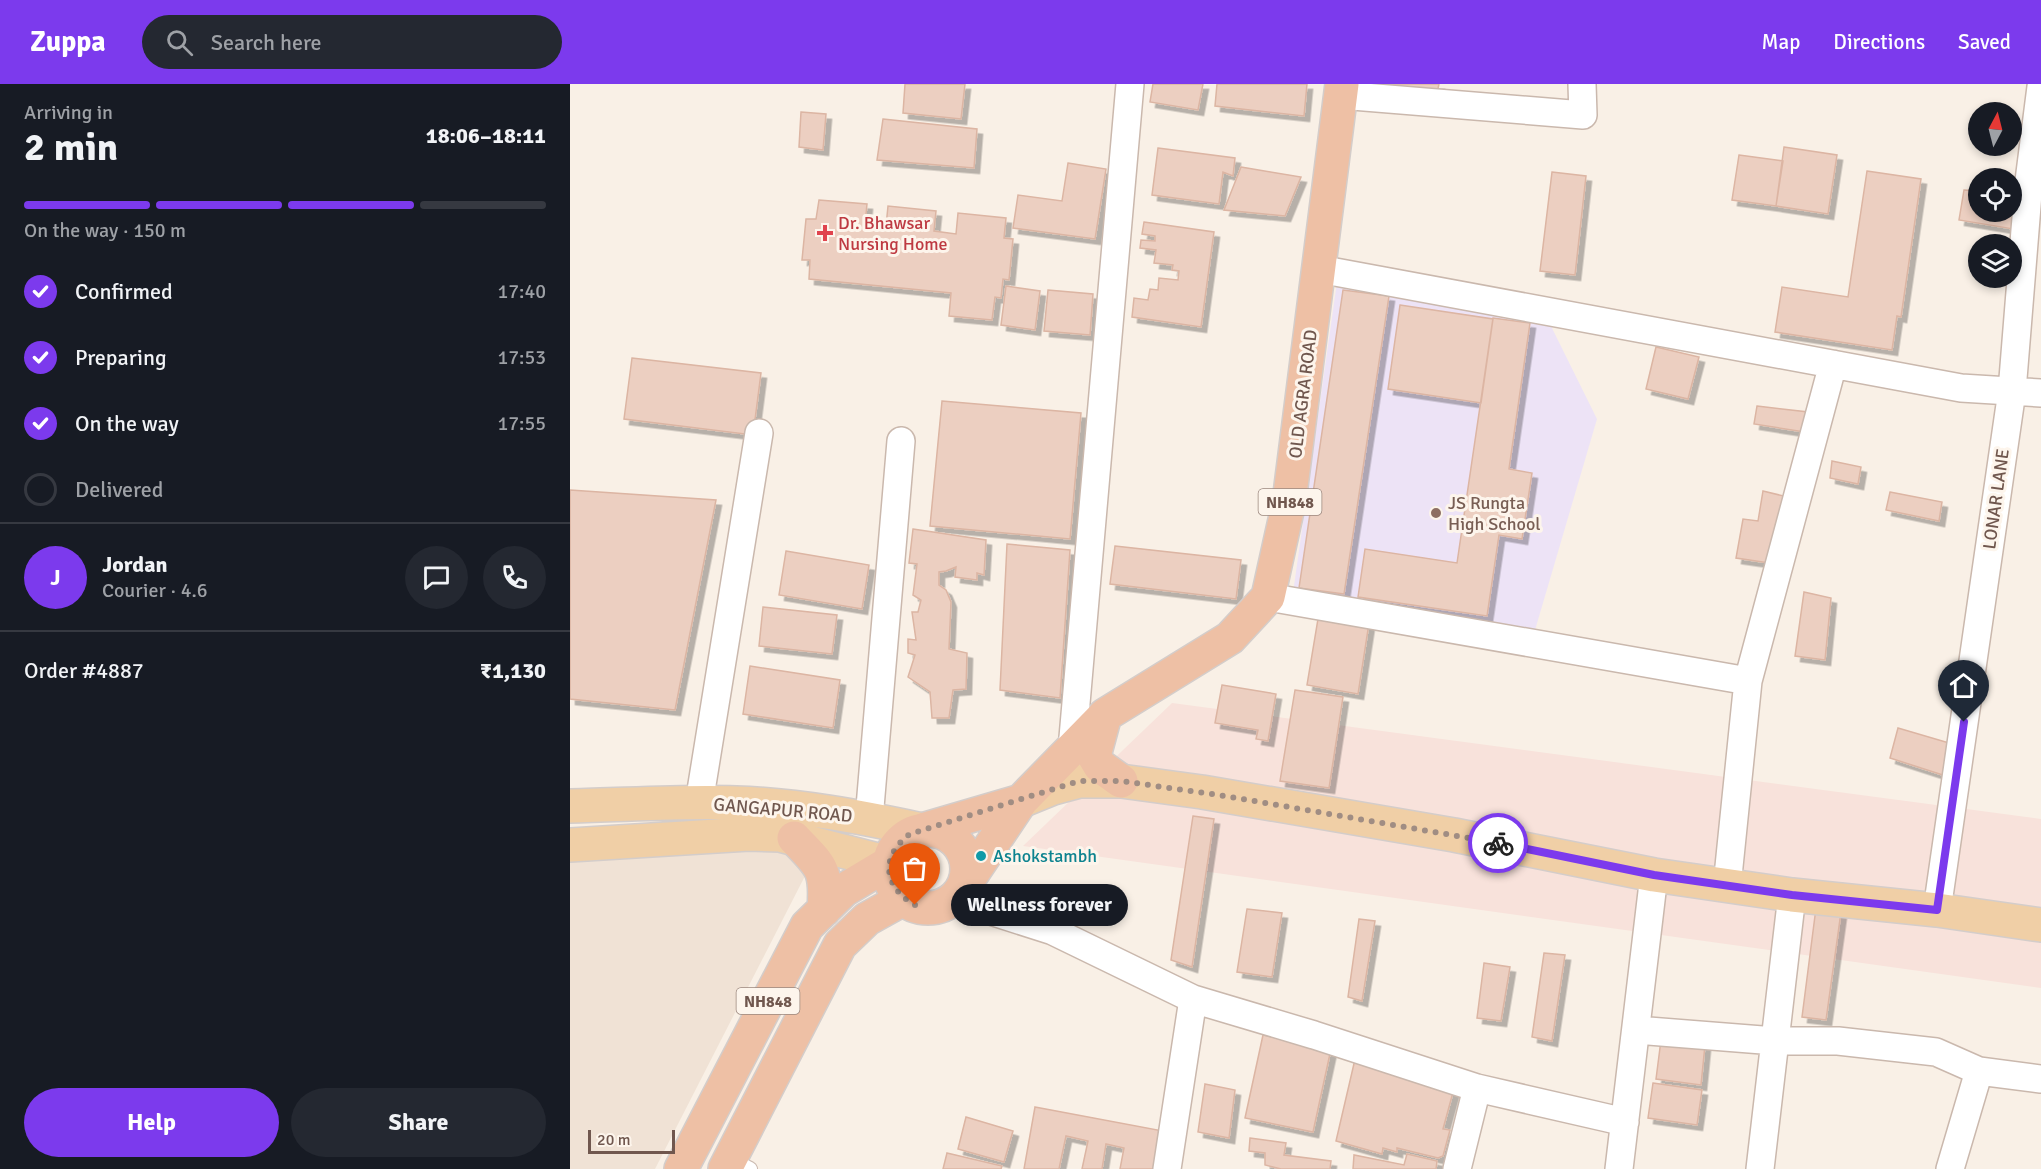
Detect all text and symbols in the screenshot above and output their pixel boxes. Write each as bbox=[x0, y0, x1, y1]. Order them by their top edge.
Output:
search box bbox=[142, 15, 562, 69]
text: Zuppa bbox=[30, 25, 106, 59]
icon: search bbox=[163, 26, 196, 59]
text: Search here bbox=[211, 29, 322, 56]
text: Map bbox=[1762, 29, 1800, 55]
text: Directions bbox=[1833, 29, 1925, 55]
text: Saved bbox=[1958, 29, 2011, 55]
text: Arriving in bbox=[24, 100, 113, 125]
north arrow bbox=[1968, 102, 2022, 156]
map controls bbox=[1968, 102, 2022, 288]
text: 18:06–18:11 bbox=[426, 122, 546, 149]
text: 2 min bbox=[24, 123, 118, 171]
button: locate bbox=[1968, 168, 2022, 222]
place label: Dr. Bhawsar Nursing Home bbox=[838, 212, 948, 255]
text: On the way · 150 m bbox=[24, 218, 186, 243]
marker: Dr. Bhawsar Nursing Home bbox=[816, 224, 834, 242]
button: layers bbox=[1968, 234, 2022, 288]
icon: check bbox=[24, 275, 57, 308]
text: Confirmed bbox=[75, 278, 173, 305]
text: 17:40 bbox=[497, 279, 546, 304]
street label: OLD AGRA ROAD bbox=[1284, 328, 1322, 460]
icon: check bbox=[24, 341, 57, 374]
text: Preparing bbox=[75, 344, 167, 371]
text: 17:53 bbox=[497, 345, 546, 370]
icon: check bbox=[24, 407, 57, 440]
text: On the way bbox=[75, 410, 179, 437]
text: 17:55 bbox=[497, 411, 546, 436]
street label: LONAR LANE bbox=[1978, 447, 2014, 551]
text: Delivered bbox=[75, 476, 163, 503]
road number: NH848 bbox=[1258, 489, 1322, 515]
place label: JS Rungta High School bbox=[1448, 492, 1541, 535]
marker: JS Rungta High School bbox=[1429, 506, 1443, 520]
button: chat bbox=[405, 546, 468, 609]
button: phone bbox=[483, 546, 546, 609]
text: Jordan bbox=[102, 551, 168, 578]
text: J bbox=[50, 564, 61, 591]
text: Courier · 4.6 bbox=[102, 578, 208, 603]
text: Order #4887 bbox=[24, 657, 144, 684]
text: ₹1,130 bbox=[480, 657, 546, 684]
pin bbox=[1938, 660, 1989, 722]
icon: home bbox=[1947, 669, 1980, 702]
street label: GANGAPUR ROAD bbox=[713, 793, 853, 827]
courier bbox=[1468, 813, 1528, 873]
icon: bike bbox=[1482, 827, 1515, 860]
pin bbox=[889, 843, 940, 905]
place label: Ashokstambh bbox=[993, 845, 1097, 867]
marker: Ashokstambh bbox=[974, 849, 988, 863]
icon: bag bbox=[898, 852, 931, 885]
callout: Wellness forever bbox=[951, 884, 1128, 926]
text: Wellness forever bbox=[967, 892, 1112, 917]
road number: NH848 bbox=[736, 988, 800, 1014]
button: Help bbox=[24, 1088, 279, 1157]
button: Share bbox=[291, 1088, 546, 1157]
scale bar bbox=[588, 1127, 675, 1154]
text: 20 m bbox=[597, 1130, 631, 1150]

